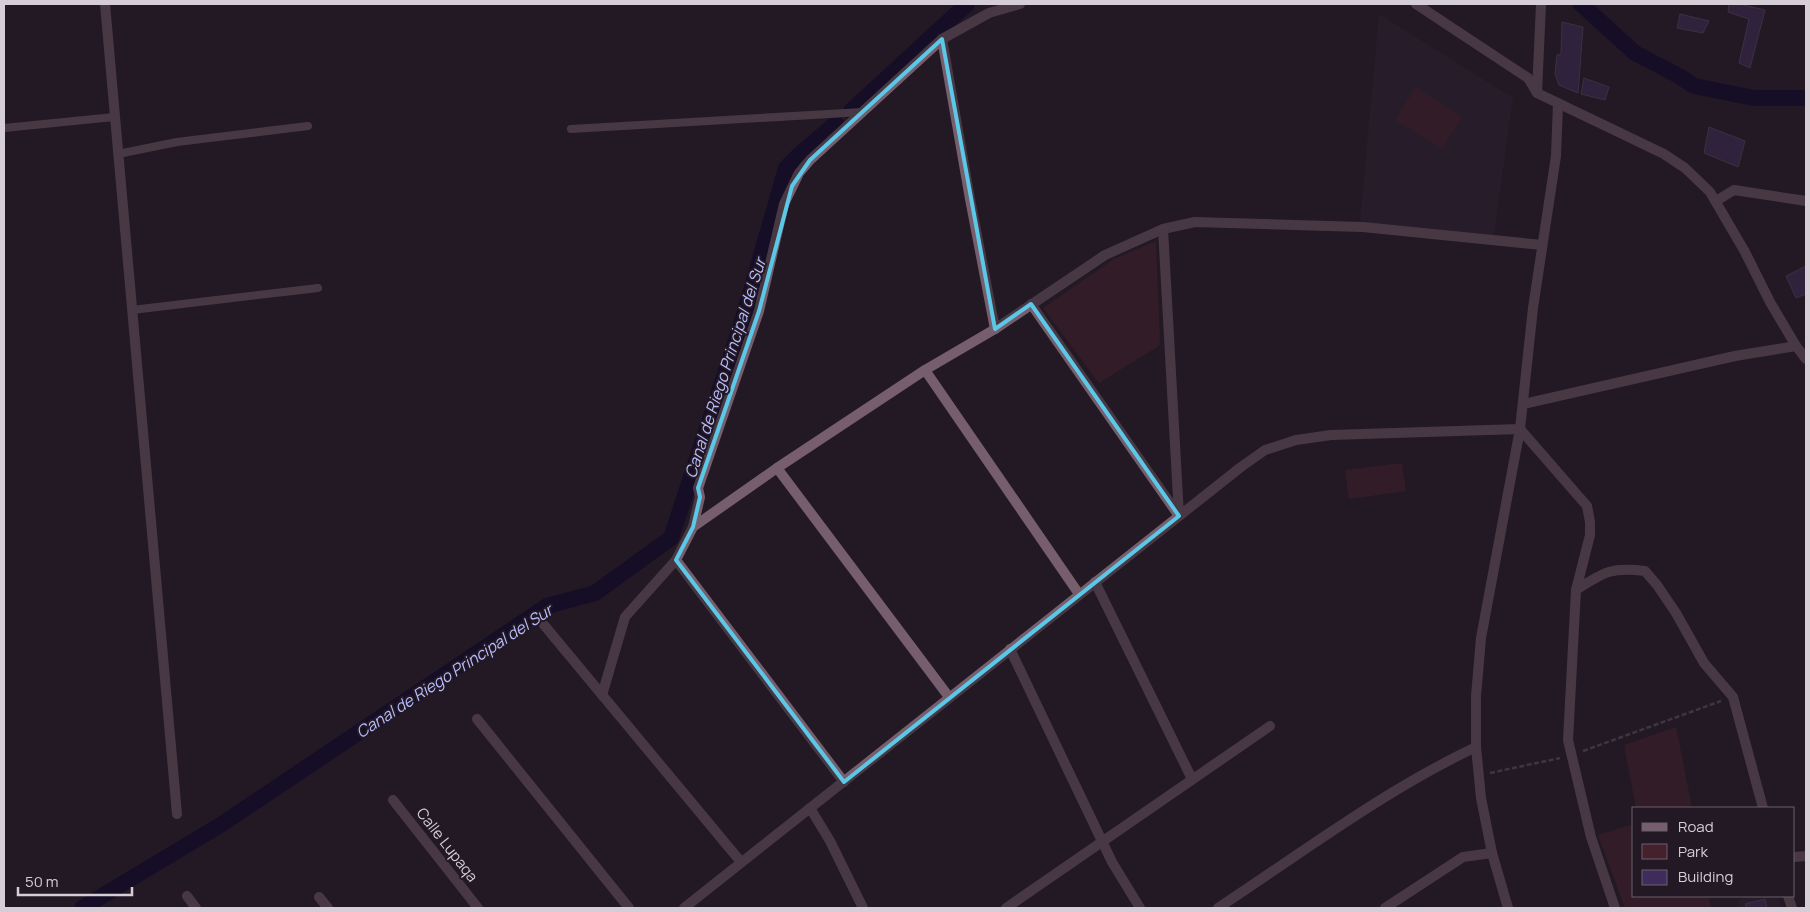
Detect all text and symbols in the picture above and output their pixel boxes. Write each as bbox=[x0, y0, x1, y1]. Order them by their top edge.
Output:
water label: Canal de Riego Principal del Sur bbox=[679, 253, 772, 481]
water label: Canal de Riego Principal del Sur bbox=[351, 598, 558, 743]
street label: Calle Lupaqa bbox=[412, 803, 483, 886]
legend bbox=[1632, 807, 1795, 897]
text: Road bbox=[1678, 816, 1714, 837]
text: Park bbox=[1678, 841, 1708, 862]
scale bar bbox=[18, 864, 131, 896]
text: Building bbox=[1678, 866, 1733, 887]
text: 50 m bbox=[25, 871, 59, 892]

